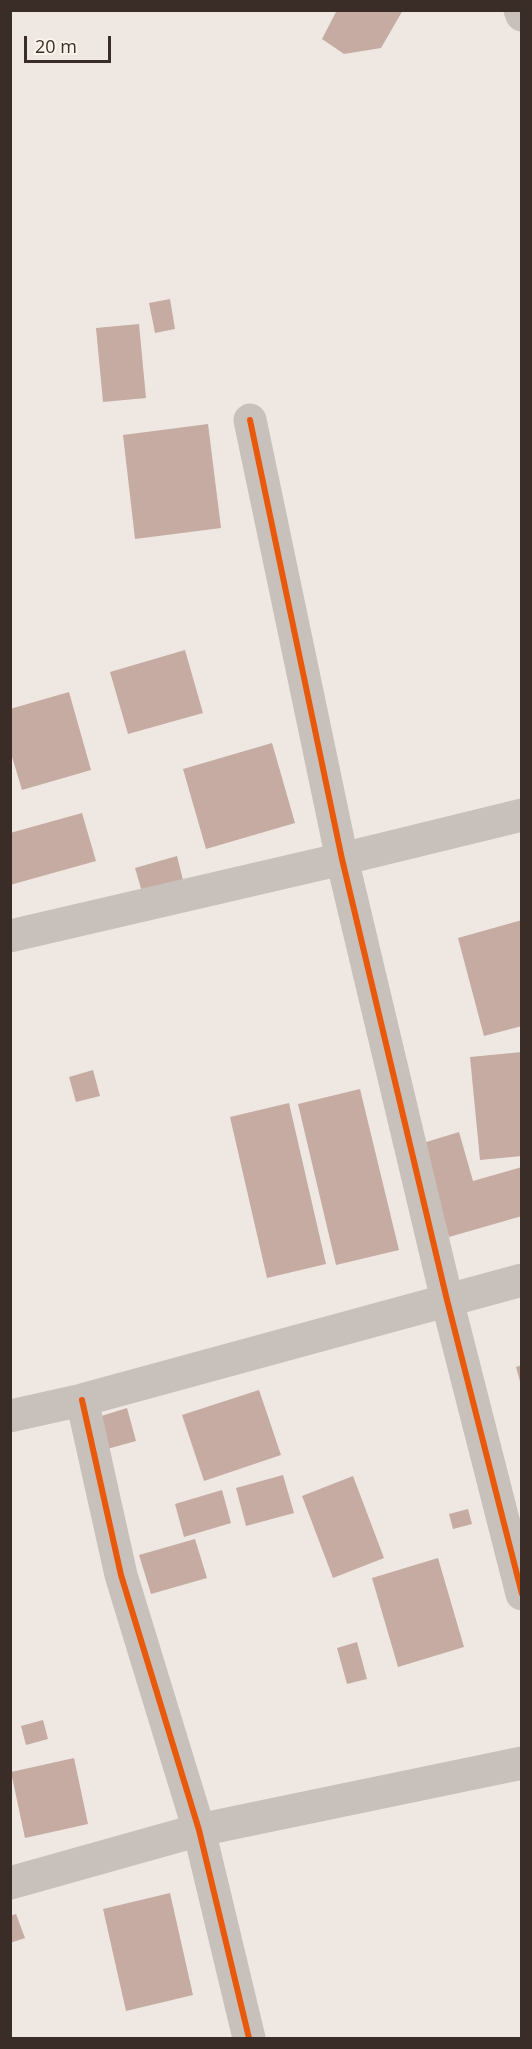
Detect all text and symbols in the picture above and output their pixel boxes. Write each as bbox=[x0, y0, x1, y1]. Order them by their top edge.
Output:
scale bar bbox=[27, 24, 114, 62]
text: 20 m bbox=[35, 34, 77, 58]

